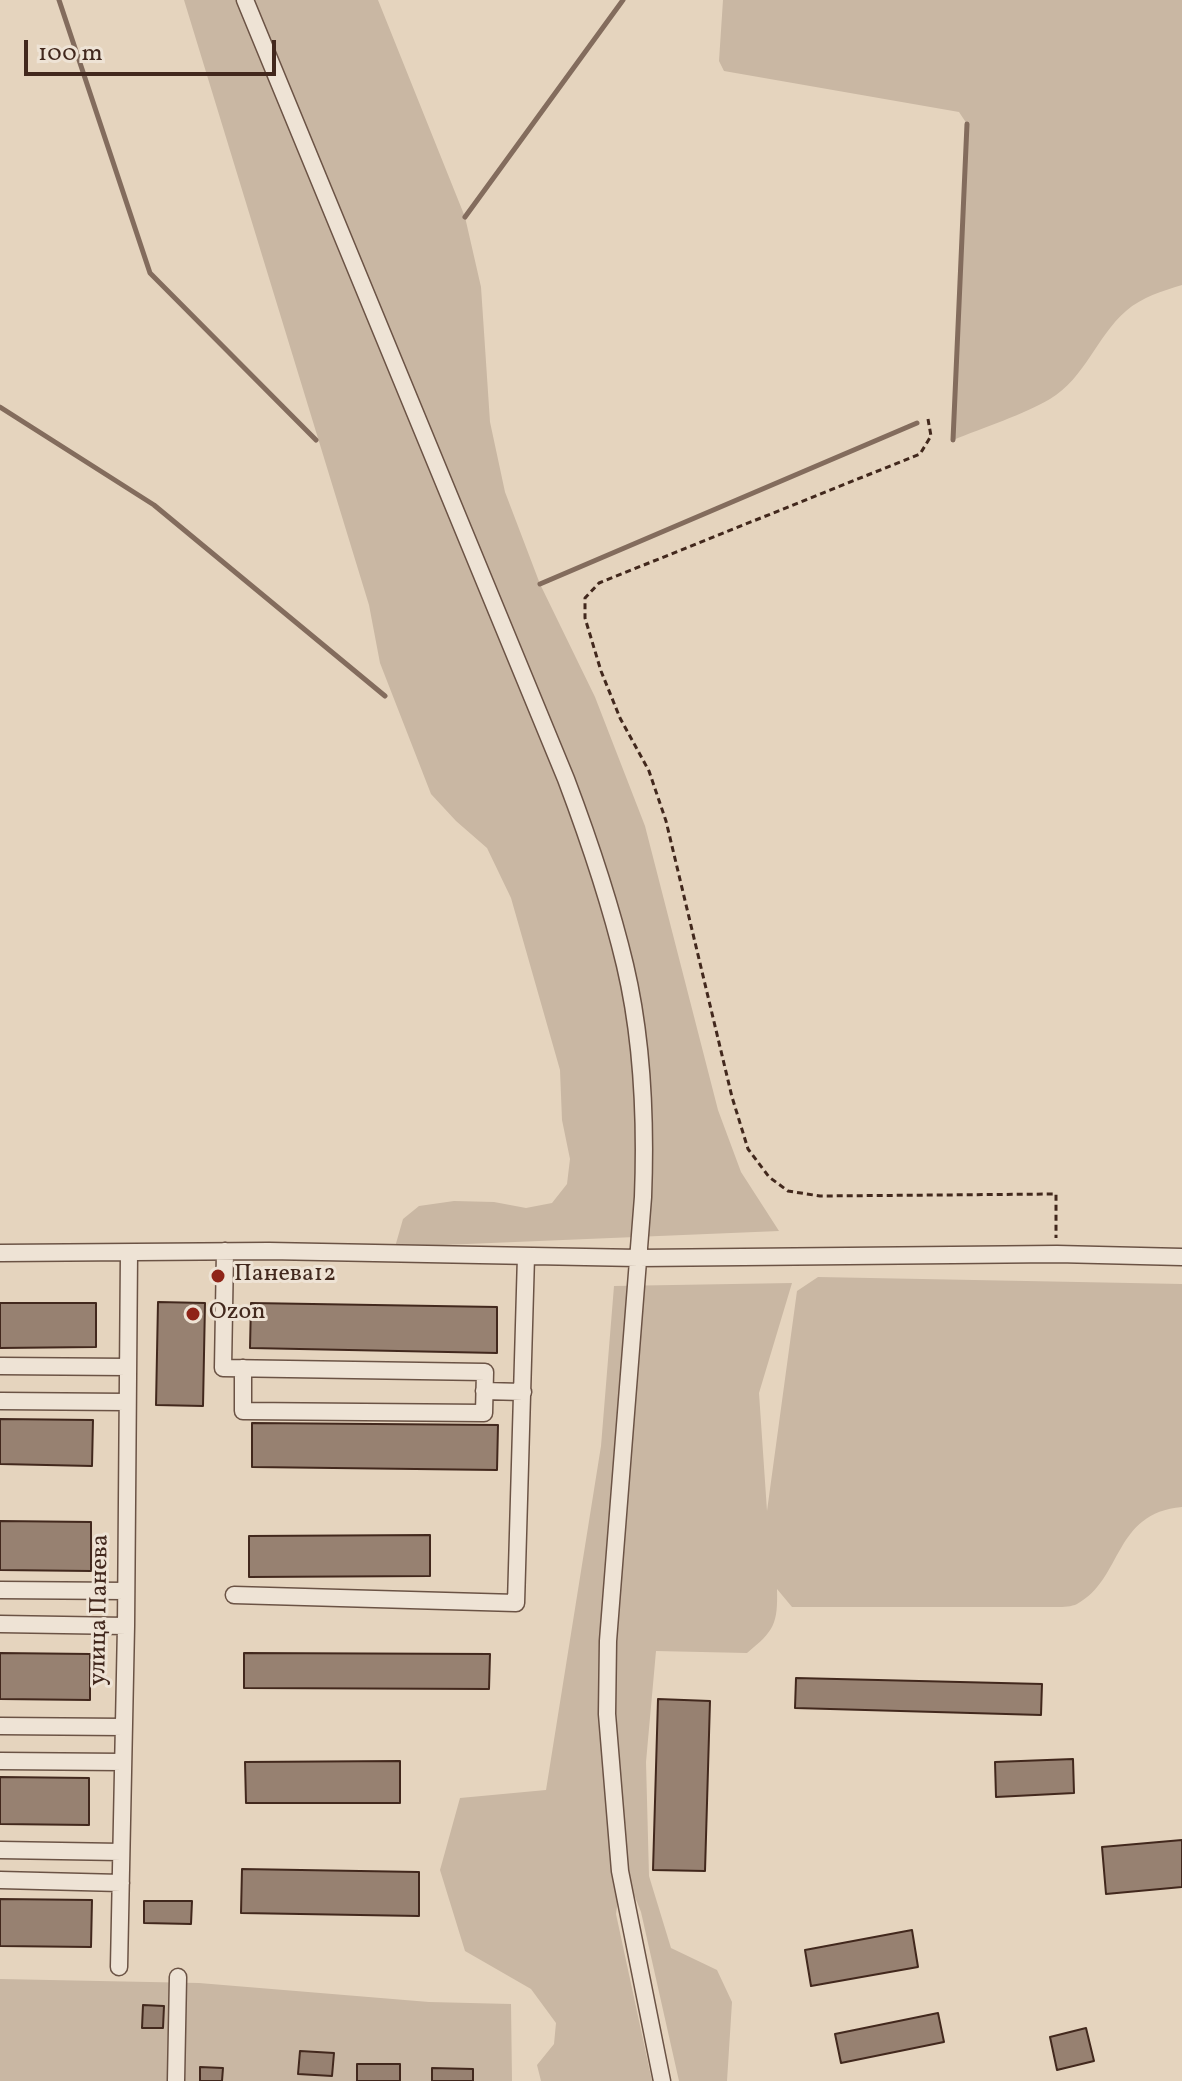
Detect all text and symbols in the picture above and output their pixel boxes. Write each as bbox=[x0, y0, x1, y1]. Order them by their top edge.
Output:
scale bar bbox=[28, 24, 280, 74]
text: 100 m bbox=[38, 37, 103, 71]
place label: Панева12 bbox=[234, 1262, 336, 1290]
marker: Панева12 bbox=[209, 1267, 227, 1285]
place label: Ozon bbox=[209, 1300, 266, 1328]
marker: Ozon bbox=[184, 1305, 202, 1323]
street label: улица Панева bbox=[85, 1534, 117, 1686]

